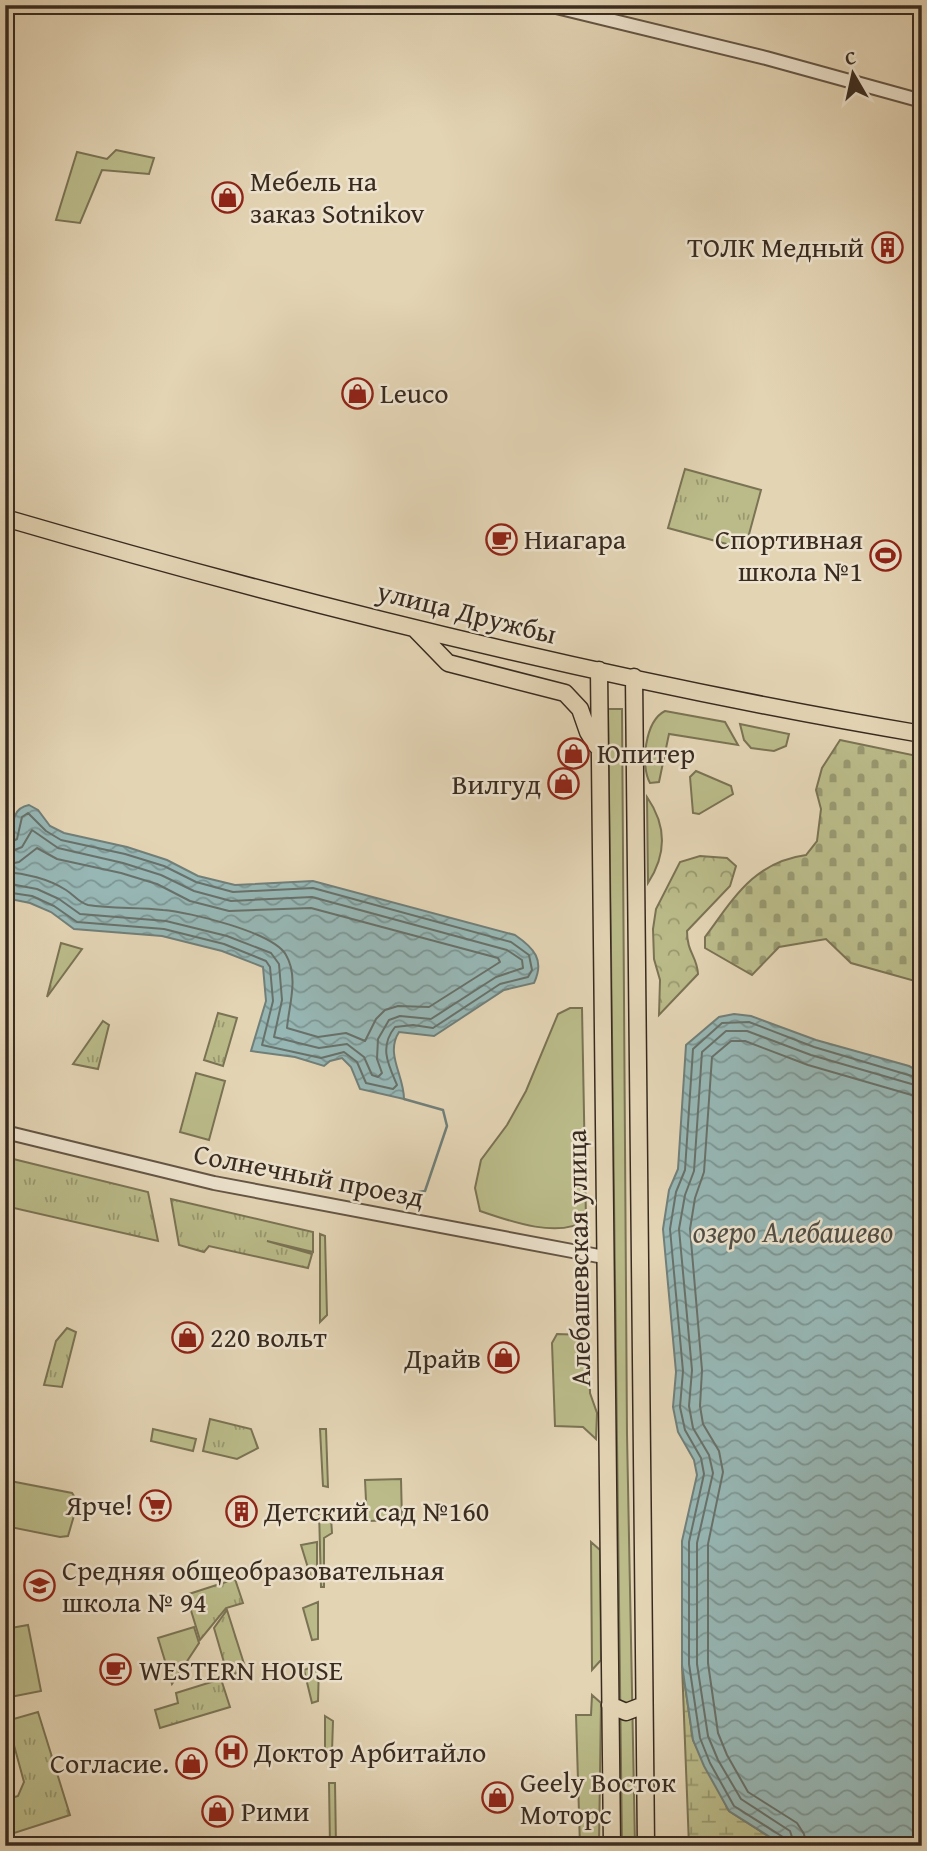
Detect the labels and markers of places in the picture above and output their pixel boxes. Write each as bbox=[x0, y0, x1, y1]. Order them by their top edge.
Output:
place label: Мебель на заказ Sotnikov bbox=[250, 160, 425, 233]
shop icon: Мебель на заказ Sotnikov bbox=[210, 180, 244, 214]
place label: ТОЛК Медный bbox=[687, 226, 864, 267]
building icon: ТОЛК Медный bbox=[870, 230, 904, 264]
place label: Leuco bbox=[380, 372, 449, 413]
shop icon: Leuco bbox=[340, 376, 374, 410]
place label: Ниагара bbox=[524, 518, 627, 559]
place label: Спортивная школа №1 bbox=[715, 518, 863, 591]
cafe icon: Ниагара bbox=[484, 522, 518, 556]
sports icon: Спортивная школа №1 bbox=[869, 538, 903, 572]
place label: Юпитер bbox=[597, 732, 695, 773]
shop icon: Юпитер bbox=[557, 736, 591, 770]
place label: Вилгуд bbox=[452, 763, 541, 804]
shop icon: Вилгуд bbox=[547, 767, 581, 801]
place label: 220 вольт bbox=[210, 1316, 327, 1357]
shop icon: 220 вольт bbox=[170, 1320, 204, 1354]
place label: Драйв bbox=[403, 1337, 481, 1378]
shop icon: Драйв bbox=[487, 1341, 521, 1375]
place label: Ярче! bbox=[64, 1484, 133, 1525]
supermarket icon: Ярче! bbox=[139, 1488, 173, 1522]
place label: Детский сад №160 bbox=[263, 1490, 489, 1531]
building icon: Детский сад №160 bbox=[224, 1494, 258, 1528]
place label: Средняя общеобразовательная школа № 94 bbox=[62, 1549, 444, 1622]
school or university icon: Средняя общеобразовательная школа № 94 bbox=[22, 1569, 56, 1603]
place label: WESTERN HOUSE bbox=[139, 1649, 343, 1690]
cafe icon: WESTERN HOUSE bbox=[99, 1653, 133, 1687]
place label: Доктор Арбитайло bbox=[253, 1731, 486, 1772]
hospital icon: Доктор Арбитайло bbox=[214, 1735, 248, 1769]
place label: Согласие. bbox=[50, 1742, 169, 1783]
shop icon: Согласие. bbox=[175, 1746, 209, 1780]
place label: Geely Восток Моторс bbox=[520, 1761, 676, 1834]
shop icon: Geely Восток Моторс bbox=[480, 1781, 514, 1815]
place label: Рими bbox=[241, 1790, 309, 1831]
shop icon: Рими bbox=[201, 1794, 235, 1828]

